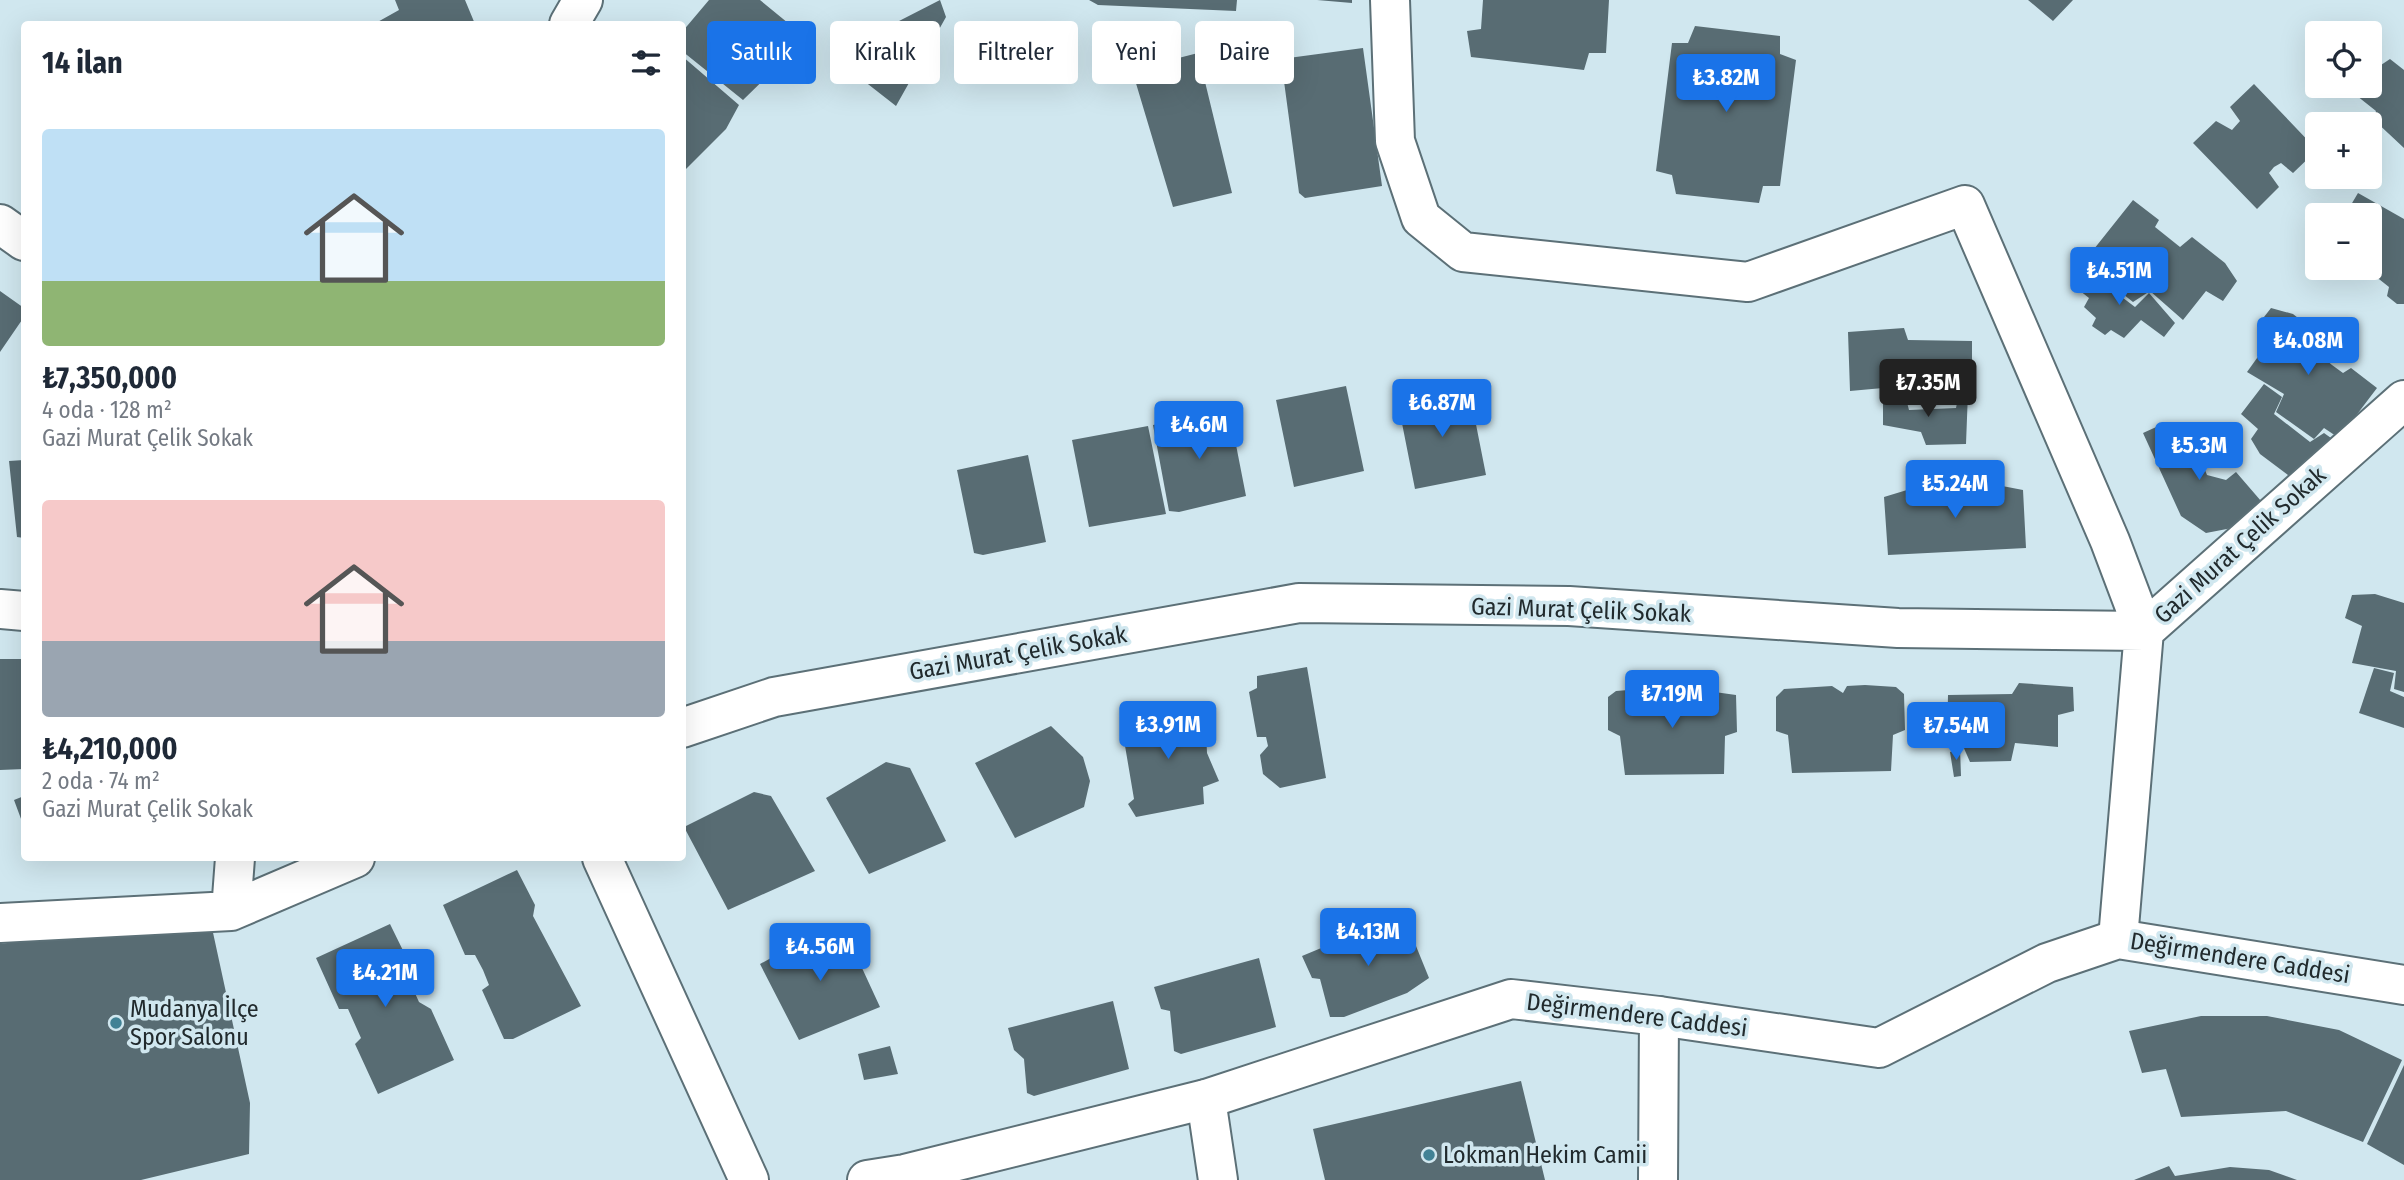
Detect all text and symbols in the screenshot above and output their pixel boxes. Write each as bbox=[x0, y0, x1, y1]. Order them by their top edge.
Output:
chip: Satılık bbox=[707, 21, 816, 84]
chip: Kiralık bbox=[830, 21, 940, 84]
chip: Filtreler bbox=[954, 21, 1078, 84]
chip: Yeni bbox=[1092, 21, 1181, 84]
chip: Daire bbox=[1195, 21, 1294, 84]
map controls bbox=[2305, 21, 2382, 280]
button: locate bbox=[2305, 21, 2382, 98]
icon: filters bbox=[627, 44, 665, 82]
text: 14 ilan bbox=[42, 45, 123, 81]
pin: ₺3.82M bbox=[1669, 54, 1783, 114]
text: ₺3.82M bbox=[1692, 63, 1760, 91]
button: + bbox=[2305, 112, 2382, 189]
icon: home bbox=[291, 175, 417, 301]
button: − bbox=[2305, 203, 2382, 280]
pin: ₺4.51M bbox=[2062, 247, 2176, 307]
text: ₺4.51M bbox=[2086, 256, 2152, 284]
pin: ₺4.08M bbox=[2251, 318, 2365, 377]
text: ₺4.08M bbox=[2273, 326, 2343, 354]
text: ₺7,350,000 bbox=[42, 360, 177, 396]
pin: ₺7.35M bbox=[1871, 360, 1985, 419]
text: ₺7.35M bbox=[1895, 368, 1961, 396]
pin: ₺6.87M bbox=[1385, 380, 1499, 439]
text: ₺6.87M bbox=[1408, 388, 1476, 416]
text: 4 oda · 128 m² bbox=[42, 396, 172, 424]
pin: ₺4.6M bbox=[1150, 402, 1248, 461]
text: ₺4.6M bbox=[1170, 410, 1228, 438]
pin: ₺5.3M bbox=[2150, 422, 2248, 482]
text: Gazi Murat Çelik Sokak bbox=[42, 424, 253, 452]
text: ₺5.3M bbox=[2171, 431, 2227, 459]
street label: Gazi Murat Çelik Sokak bbox=[2149, 460, 2332, 629]
pin: ₺5.24M bbox=[1898, 461, 2012, 520]
text: ₺5.24M bbox=[1922, 469, 1988, 497]
icon: home bbox=[291, 546, 417, 672]
street label: Gazi Murat Çelik Sokak bbox=[1470, 592, 1692, 628]
street label: Gazi Murat Çelik Sokak bbox=[907, 620, 1130, 686]
pin: ₺7.19M bbox=[1615, 670, 1729, 730]
text: ₺7.19M bbox=[1641, 679, 1703, 707]
pin: ₺3.91M bbox=[1111, 702, 1225, 761]
pin: ₺7.54M bbox=[1899, 702, 2013, 762]
text: ₺3.91M bbox=[1135, 710, 1201, 738]
text: ₺7.54M bbox=[1923, 711, 1989, 739]
text: ₺4,210,000 bbox=[42, 731, 178, 767]
text: 2 oda · 74 m² bbox=[42, 767, 160, 795]
text: Gazi Murat Çelik Sokak bbox=[42, 795, 253, 823]
pin: ₺4.13M bbox=[1311, 908, 1425, 968]
text: ₺4.13M bbox=[1336, 917, 1400, 945]
pin: ₺4.56M bbox=[763, 923, 877, 983]
street label: Değirmendere Caddesi bbox=[2128, 927, 2352, 989]
text: ₺4.56M bbox=[785, 932, 855, 960]
pin: ₺4.21M bbox=[328, 950, 442, 1009]
text: ₺4.21M bbox=[352, 958, 418, 986]
street label: Değirmendere Caddesi bbox=[1525, 988, 1749, 1042]
place label: Mudanya İlçe Spor Salonu bbox=[130, 995, 259, 1051]
marker: Mudanya İlçe Spor Salonu bbox=[108, 1015, 124, 1031]
place label: Lokman Hekim Camii bbox=[1443, 1141, 1647, 1169]
marker: Lokman Hekim Camii bbox=[1421, 1147, 1437, 1163]

